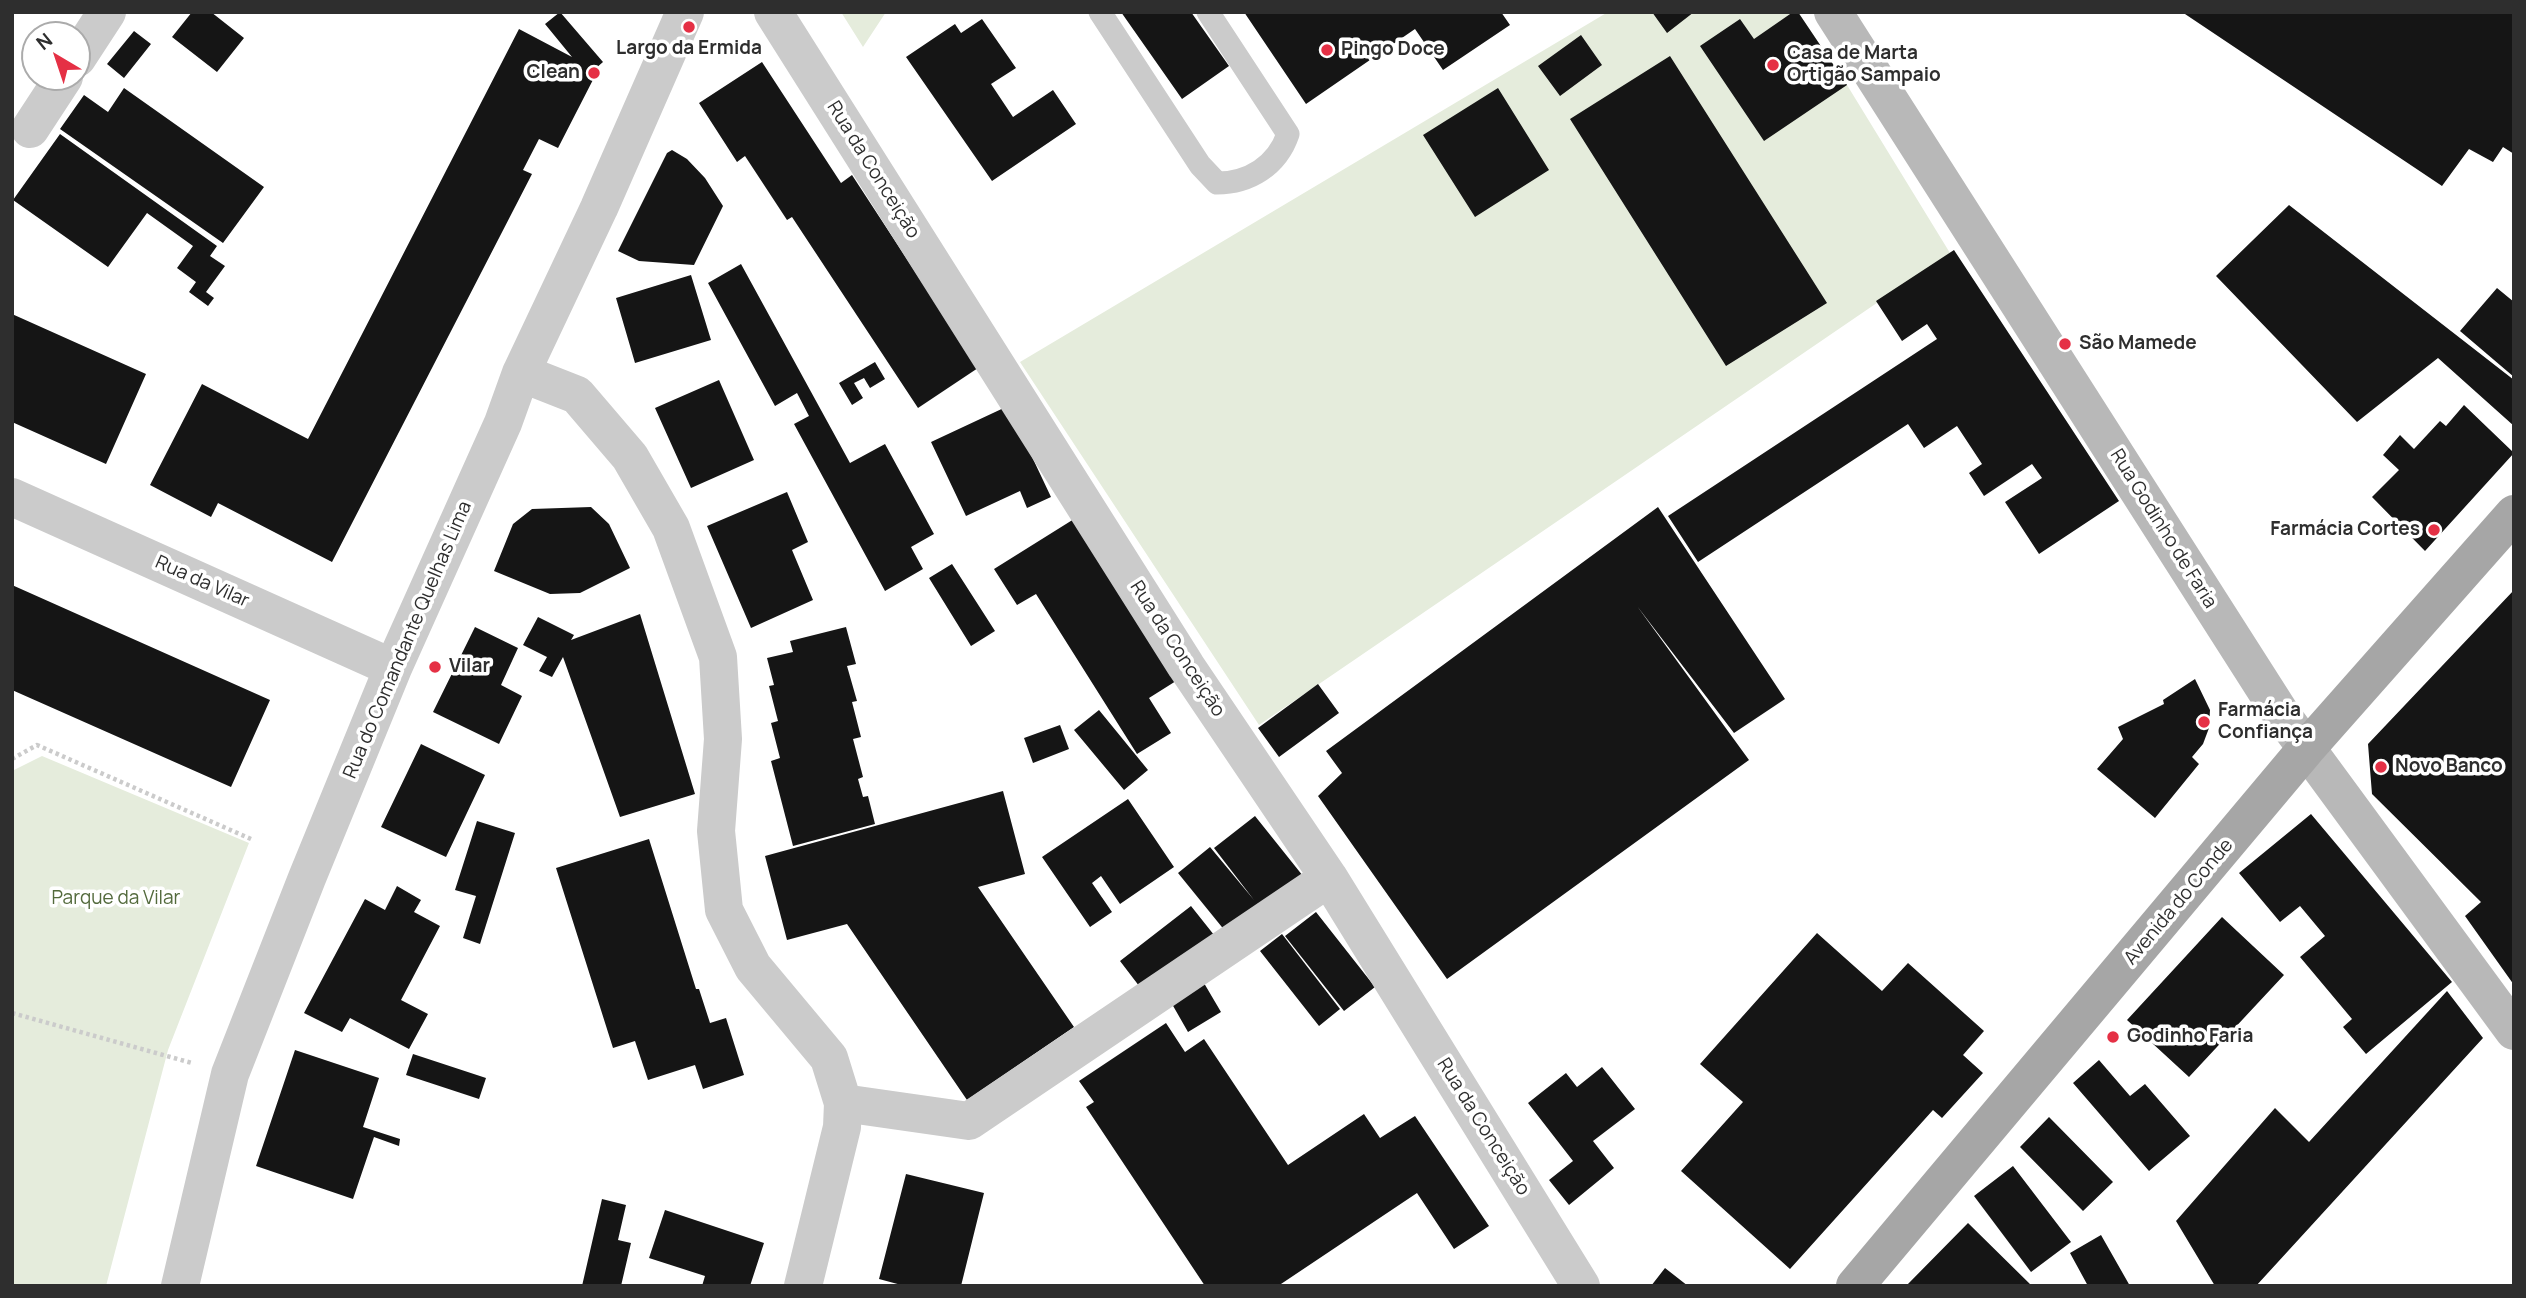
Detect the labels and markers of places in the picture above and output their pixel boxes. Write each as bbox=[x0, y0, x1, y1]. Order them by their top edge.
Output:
marker: Largo da Ermida bbox=[681, 19, 697, 35]
place label: Largo da Ermida bbox=[616, 38, 762, 60]
place label: Pingo Doce bbox=[1341, 39, 1445, 61]
marker: Pingo Doce bbox=[1319, 42, 1335, 58]
place label: Casa de Marta Ortigão Sampaio bbox=[1787, 43, 1941, 87]
marker: Casa de Marta Ortigão Sampaio bbox=[1765, 57, 1781, 73]
place label: Clean bbox=[527, 62, 580, 84]
marker: Clean bbox=[586, 65, 602, 81]
place label: São Mamede bbox=[2079, 333, 2197, 355]
marker: São Mamede bbox=[2057, 336, 2073, 352]
place label: Farmácia Cortes bbox=[2270, 519, 2420, 541]
marker: Farmácia Cortes bbox=[2426, 522, 2442, 538]
place label: Vilar bbox=[449, 656, 490, 678]
marker: Vilar bbox=[427, 659, 443, 675]
place label: Farmácia Confiança bbox=[2218, 700, 2313, 744]
marker: Farmácia Confiança bbox=[2196, 714, 2212, 730]
place label: Novo Banco bbox=[2395, 756, 2503, 778]
marker: Novo Banco bbox=[2373, 759, 2389, 775]
place label: Godinho Faria bbox=[2127, 1026, 2253, 1048]
marker: Godinho Faria bbox=[2105, 1029, 2121, 1045]

